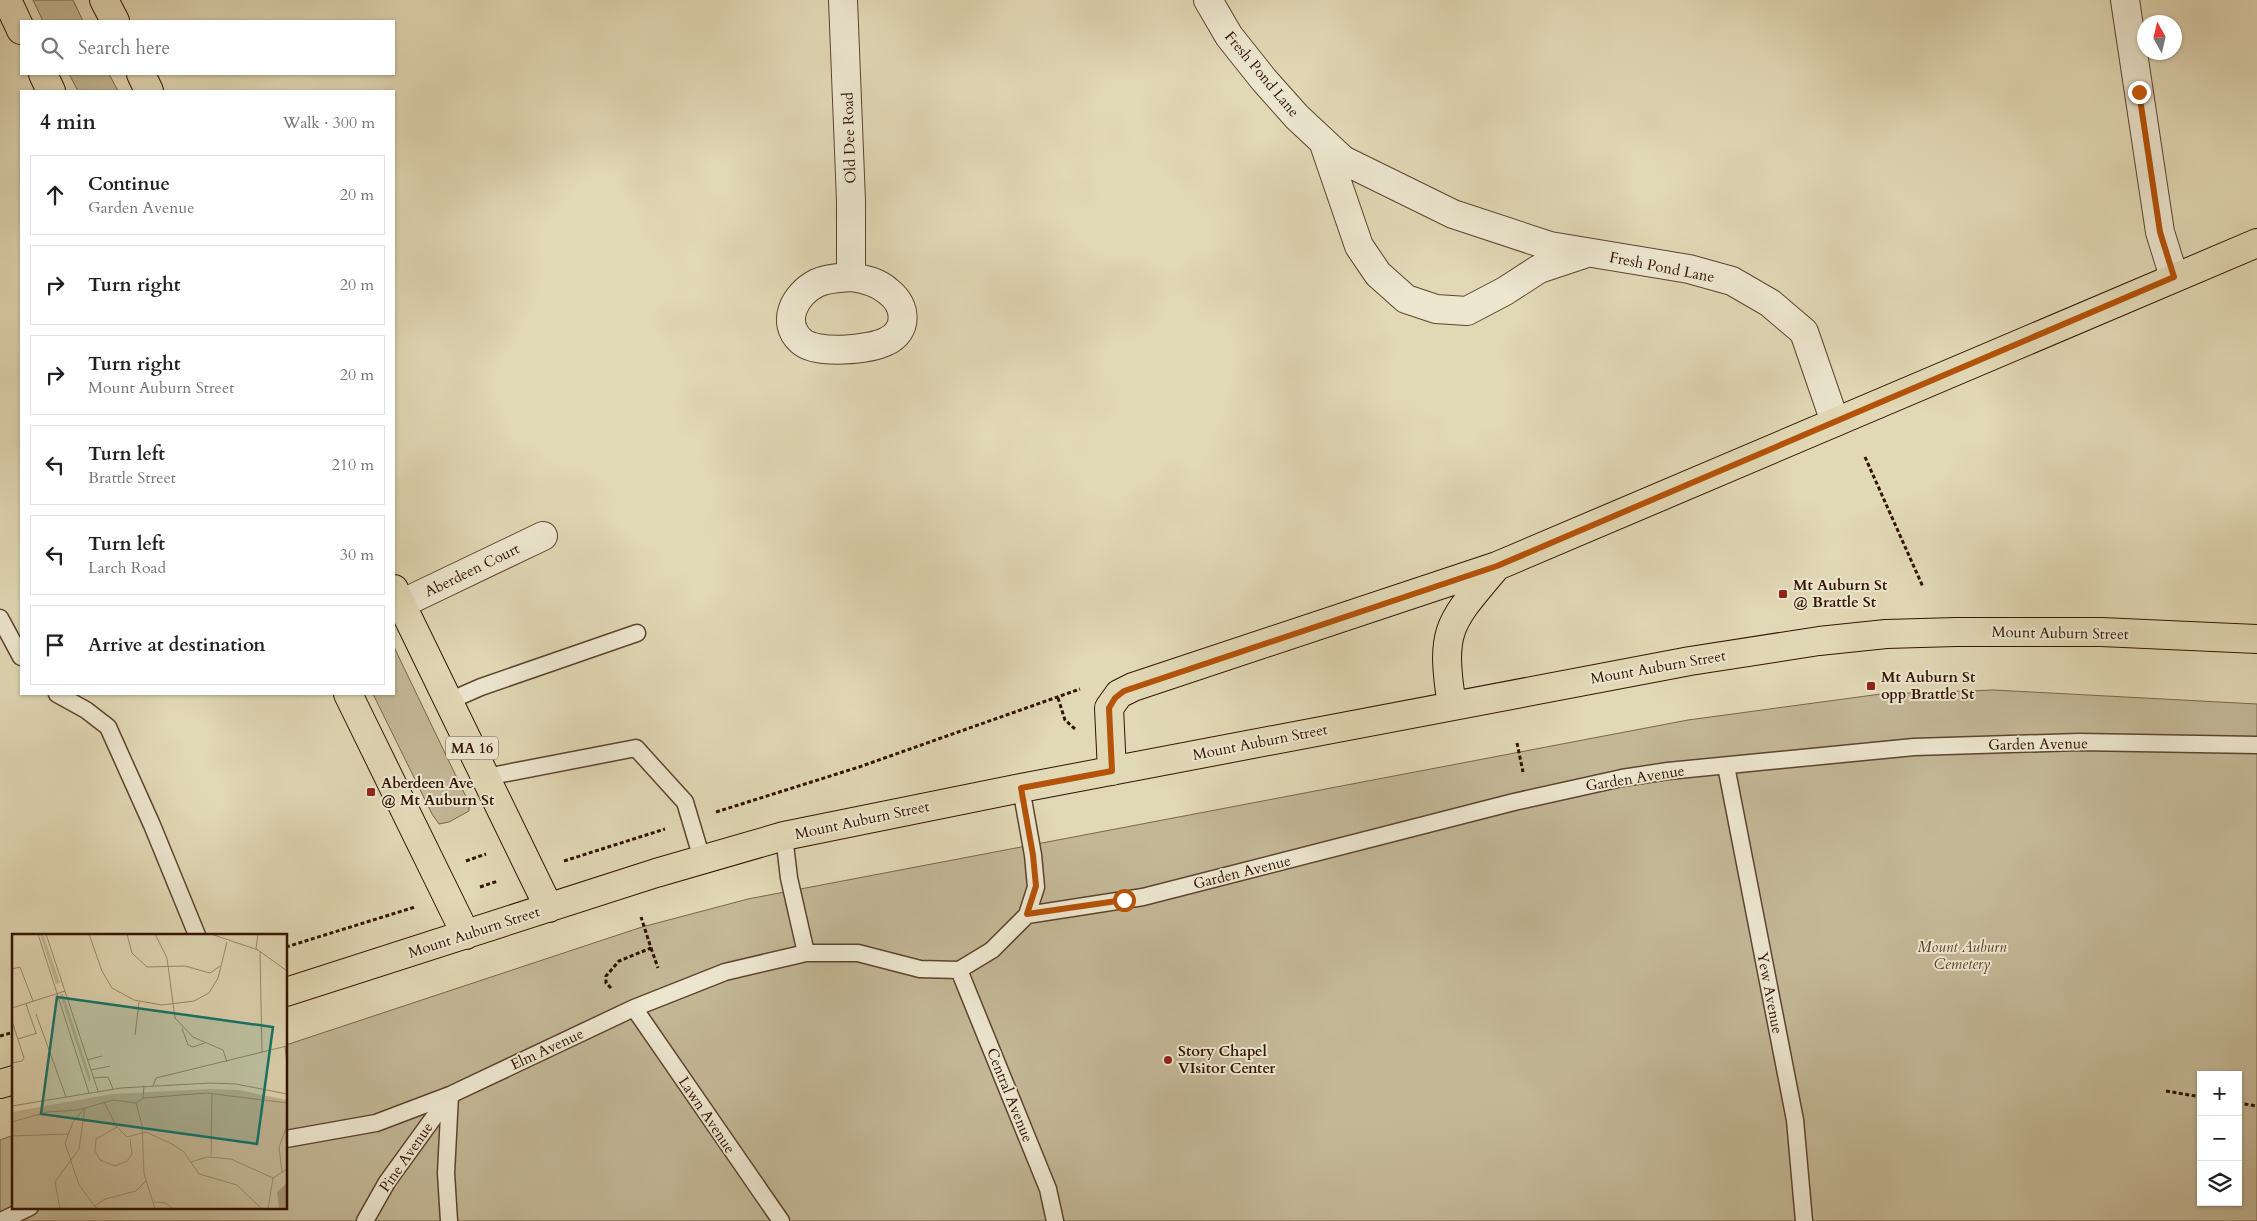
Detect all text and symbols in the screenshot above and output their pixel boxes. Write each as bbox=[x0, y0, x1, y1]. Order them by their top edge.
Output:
north arrow bbox=[2137, 15, 2182, 60]
search box bbox=[20, 20, 395, 75]
street label: Fresh Pond Lane bbox=[1220, 27, 1304, 121]
icon: search bbox=[38, 34, 66, 62]
text: Search here bbox=[78, 35, 170, 61]
route end bbox=[2128, 81, 2151, 104]
street label: Old Dee Road bbox=[837, 92, 861, 184]
text: 4 min bbox=[40, 108, 96, 137]
text: Walk · 300 m bbox=[283, 112, 375, 134]
text: Continue bbox=[88, 171, 170, 197]
icon: ahead bbox=[41, 181, 69, 209]
text: 20 m bbox=[340, 184, 374, 206]
text: Garden Avenue bbox=[88, 197, 194, 219]
street label: Fresh Pond Lane bbox=[1608, 247, 1716, 287]
icon: right bbox=[41, 271, 69, 299]
text: Turn right bbox=[88, 272, 180, 298]
text: 20 m bbox=[340, 274, 374, 296]
text: Turn right bbox=[88, 351, 180, 377]
icon: right bbox=[41, 361, 69, 389]
text: 20 m bbox=[340, 364, 374, 386]
text: Mount Auburn Street bbox=[88, 377, 234, 399]
text: Turn left bbox=[88, 441, 165, 467]
icon: left bbox=[41, 451, 69, 479]
text: 210 m bbox=[332, 454, 374, 476]
text: Brattle Street bbox=[88, 467, 176, 489]
text: Turn left bbox=[88, 531, 165, 557]
street label: Aberdeen Court bbox=[421, 538, 523, 602]
icon: left bbox=[41, 541, 69, 569]
text: 30 m bbox=[340, 544, 374, 566]
text: Larch Road bbox=[88, 557, 166, 579]
place label: Mt Auburn St @ Brattle St bbox=[1793, 575, 1888, 612]
marker: Mt Auburn St @ Brattle St bbox=[1777, 588, 1789, 600]
street label: Mount Auburn Street bbox=[1991, 622, 2129, 644]
icon: arrive bbox=[41, 631, 69, 659]
text: Arrive at destination bbox=[88, 632, 265, 658]
street label: Mount Auburn Street bbox=[1589, 645, 1727, 689]
place label: Mt Auburn St opp Brattle St bbox=[1881, 667, 1976, 704]
marker: Mt Auburn St opp Brattle St bbox=[1865, 680, 1877, 692]
street label: Mount Auburn Street bbox=[1191, 719, 1329, 765]
street label: Garden Avenue bbox=[1988, 733, 2088, 755]
road number: MA 16 bbox=[446, 736, 498, 760]
street label: Garden Avenue bbox=[1584, 760, 1686, 796]
place label: Aberdeen Ave @ Mt Auburn St bbox=[381, 773, 495, 810]
marker: Aberdeen Ave @ Mt Auburn St bbox=[365, 786, 377, 798]
street label: Mount Auburn Street bbox=[793, 796, 931, 844]
street label: Garden Avenue bbox=[1191, 850, 1293, 894]
route start bbox=[1113, 889, 1136, 912]
street label: Mount Auburn Street bbox=[406, 901, 543, 963]
inset map bbox=[12, 934, 288, 1208]
park label: Mount Auburn Cemetery bbox=[1917, 937, 2007, 974]
street label: Yew Avenue bbox=[1752, 951, 1788, 1036]
street label: Elm Avenue bbox=[507, 1023, 587, 1075]
place label: Story Chapel VIsitor Center bbox=[1178, 1041, 1276, 1078]
street label: Central Avenue bbox=[982, 1045, 1038, 1145]
marker: Story Chapel VIsitor Center bbox=[1162, 1054, 1174, 1066]
map controls bbox=[2197, 1071, 2242, 1206]
button: + bbox=[2197, 1071, 2242, 1116]
street label: Lawn Avenue bbox=[674, 1073, 740, 1158]
button: − bbox=[2197, 1116, 2242, 1161]
street label: Pine Avenue bbox=[375, 1118, 438, 1196]
button: layers bbox=[2197, 1161, 2242, 1206]

